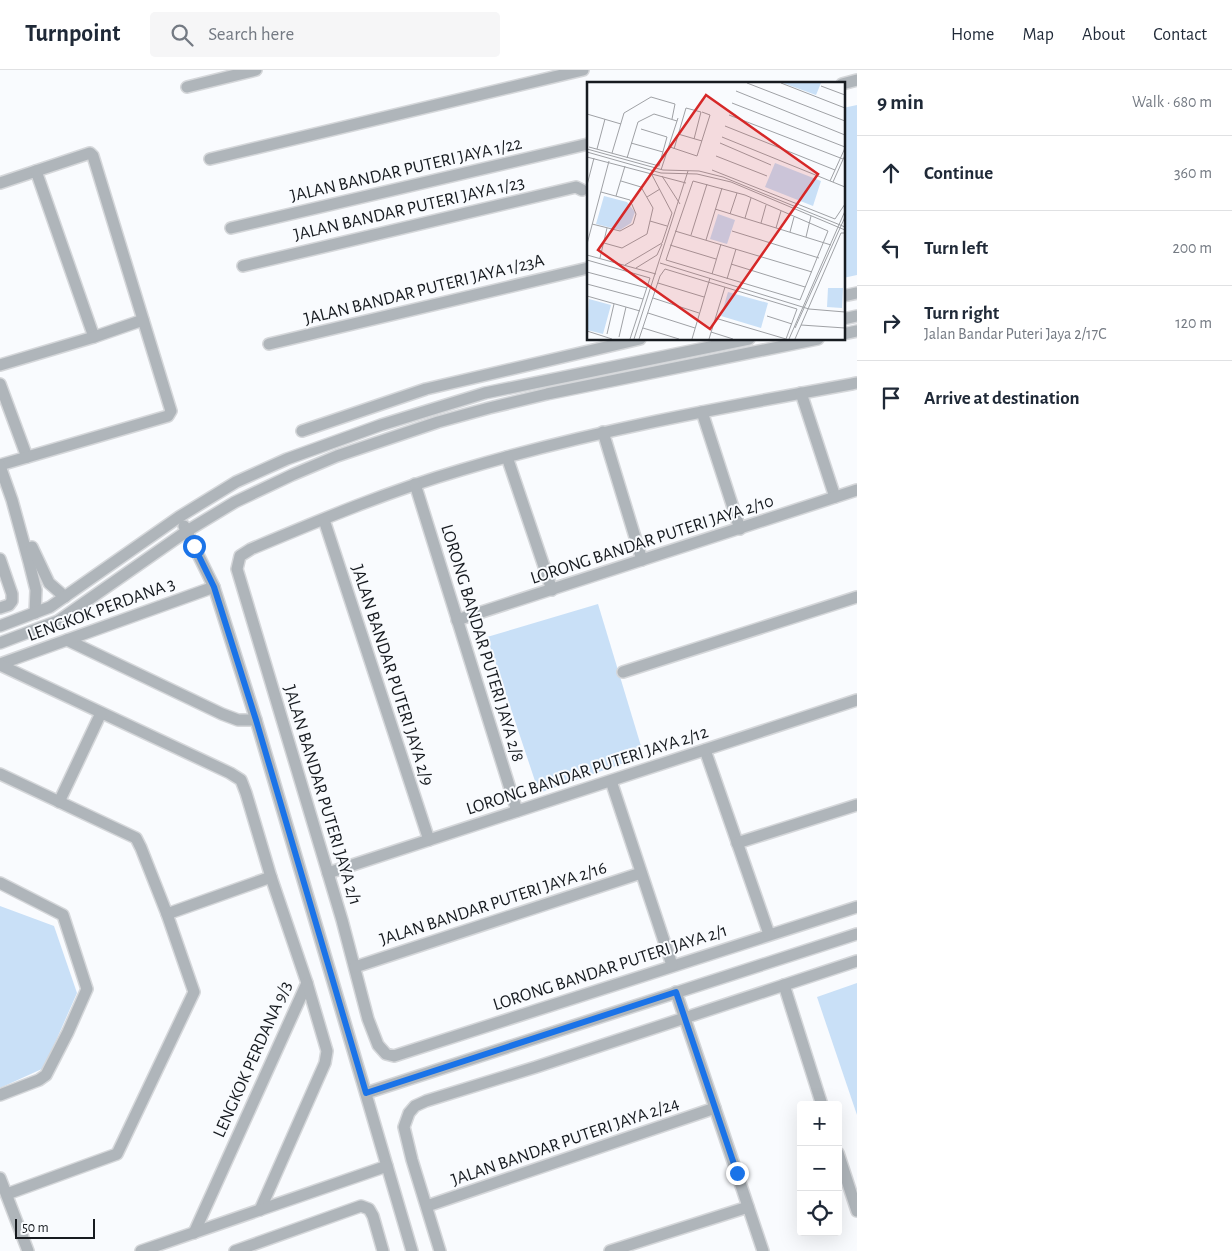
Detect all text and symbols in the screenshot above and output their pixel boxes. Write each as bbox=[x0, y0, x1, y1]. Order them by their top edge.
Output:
search box bbox=[150, 12, 500, 57]
icon: search bbox=[168, 21, 196, 49]
text: Turnpoint bbox=[25, 22, 120, 46]
text: Search here bbox=[208, 25, 294, 44]
text: Home bbox=[951, 26, 994, 44]
text: Map bbox=[1022, 26, 1054, 44]
text: About bbox=[1082, 26, 1125, 44]
text: Contact bbox=[1153, 26, 1207, 44]
inset map bbox=[587, 82, 844, 340]
text: 9 min bbox=[877, 92, 924, 113]
text: Walk · 680 m bbox=[1132, 94, 1212, 110]
street label: JALAN BANDAR PUTERI JAYA 1/22 bbox=[289, 135, 524, 205]
icon: ahead bbox=[877, 159, 905, 187]
text: Continue bbox=[924, 164, 993, 183]
text: 360 m bbox=[1174, 165, 1212, 181]
street label: JALAN BANDAR PUTERI JAYA 1/23 bbox=[292, 174, 526, 244]
icon: left bbox=[877, 234, 905, 262]
text: Turn left bbox=[924, 239, 988, 258]
text: 200 m bbox=[1172, 240, 1212, 256]
street label: JALAN BANDAR PUTERI JAYA 1/23A bbox=[302, 251, 547, 329]
text: Turn right bbox=[924, 304, 999, 323]
icon: right bbox=[877, 309, 905, 337]
text: 120 m bbox=[1175, 315, 1212, 331]
text: Jalan Bandar Puteri Jaya 2/17C bbox=[924, 326, 1107, 342]
icon: arrive bbox=[877, 384, 905, 412]
text: Arrive at destination bbox=[924, 389, 1080, 408]
street label: LORONG BANDAR PUTERI JAYA 2/10 bbox=[529, 492, 776, 588]
street label: LORONG BANDAR PUTERI JAYA 2/8 bbox=[437, 522, 527, 764]
route start bbox=[183, 535, 206, 558]
street label: JALAN BANDAR PUTERI JAYA 2/9 bbox=[348, 563, 436, 788]
street label: LENGKOK PERDANA 3 bbox=[25, 575, 178, 645]
street label: JALAN BANDAR PUTERI JAYA 2/1 bbox=[280, 683, 364, 907]
street label: LORONG BANDAR PUTERI JAYA 2/12 bbox=[464, 723, 710, 819]
street label: JALAN BANDAR PUTERI JAYA 2/16 bbox=[378, 859, 609, 949]
street label: LORONG BANDAR PUTERI JAYA 2/1 bbox=[491, 922, 730, 1014]
street label: LENGKOK PERDANA 9/3 bbox=[210, 978, 296, 1140]
street label: JALAN BANDAR PUTERI JAYA 2/24 bbox=[449, 1094, 682, 1189]
map controls bbox=[797, 1101, 842, 1236]
button: + bbox=[797, 1101, 842, 1146]
button: − bbox=[797, 1146, 842, 1191]
route end bbox=[726, 1162, 749, 1185]
button: locate bbox=[797, 1191, 842, 1236]
scale bar bbox=[15, 1216, 95, 1239]
text: 50 m bbox=[22, 1221, 49, 1235]

